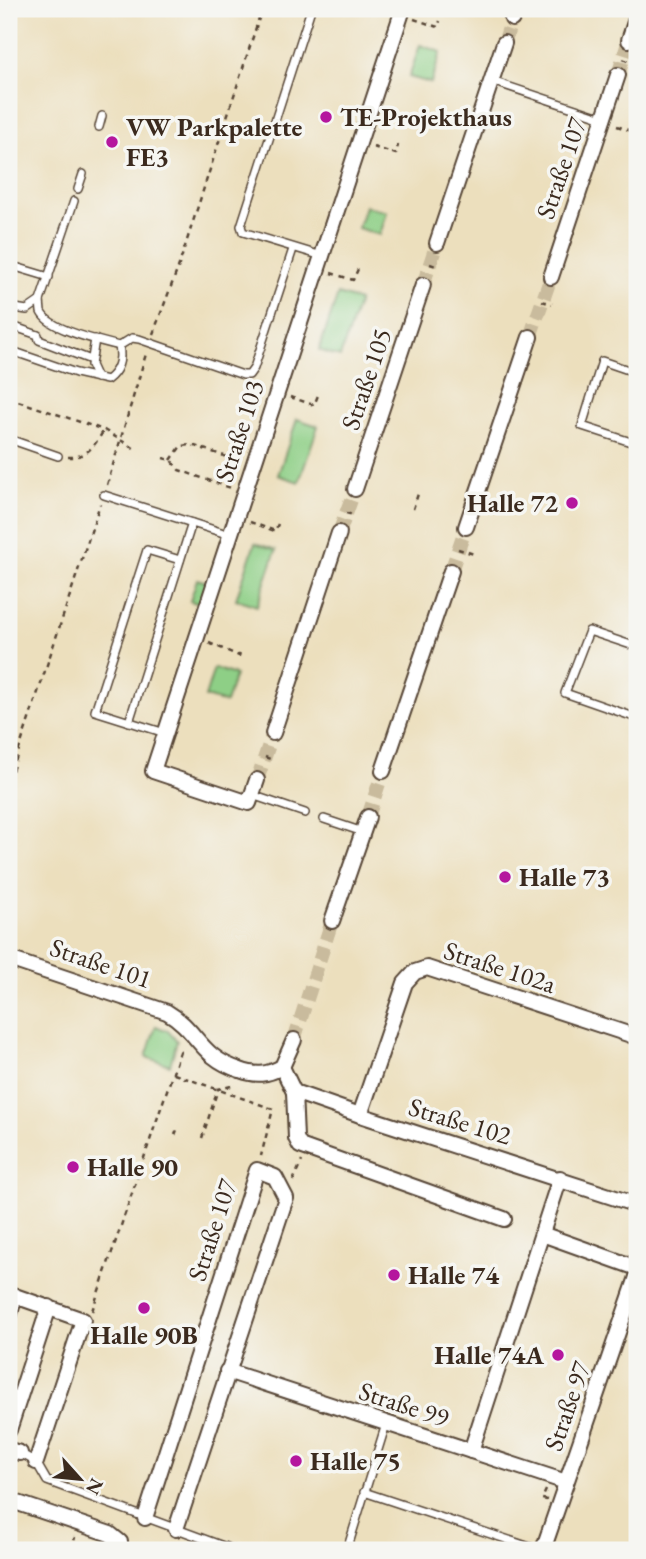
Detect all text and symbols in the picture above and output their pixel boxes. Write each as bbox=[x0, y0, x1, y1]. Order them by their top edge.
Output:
place label: TE-Projekthaus bbox=[340, 100, 512, 134]
marker: TE-Projekthaus bbox=[318, 109, 334, 125]
place label: VW Parkpalette FE3 bbox=[126, 110, 302, 174]
street label: Straße 107 bbox=[528, 112, 594, 223]
marker: VW Parkpalette FE3 bbox=[104, 134, 120, 150]
street label: Straße 105 bbox=[333, 324, 399, 434]
street label: Straße 103 bbox=[207, 376, 271, 486]
place label: Halle 72 bbox=[467, 486, 558, 520]
marker: Halle 72 bbox=[564, 495, 580, 511]
place label: Halle 73 bbox=[519, 860, 610, 894]
marker: Halle 73 bbox=[497, 869, 513, 885]
street label: Straße 101 bbox=[46, 930, 156, 996]
street label: Straße 102a bbox=[440, 933, 561, 1001]
street label: Straße 102 bbox=[405, 1089, 516, 1153]
place label: Halle 90 bbox=[87, 1150, 178, 1184]
marker: Halle 90 bbox=[65, 1159, 81, 1175]
street label: Straße 107 bbox=[180, 1174, 245, 1285]
place label: Halle 74 bbox=[408, 1258, 499, 1292]
marker: Halle 74 bbox=[386, 1267, 402, 1283]
marker: Halle 90B bbox=[136, 1300, 152, 1316]
place label: Halle 90B bbox=[90, 1318, 198, 1352]
place label: Halle 74A bbox=[434, 1338, 544, 1372]
marker: Halle 74A bbox=[550, 1347, 566, 1363]
street label: Straße 97 bbox=[536, 1356, 598, 1455]
street label: Straße 99 bbox=[355, 1374, 454, 1435]
north arrow bbox=[46, 1444, 116, 1514]
place label: Halle 75 bbox=[310, 1444, 401, 1478]
marker: Halle 75 bbox=[288, 1453, 304, 1469]
text: N bbox=[80, 1474, 109, 1500]

